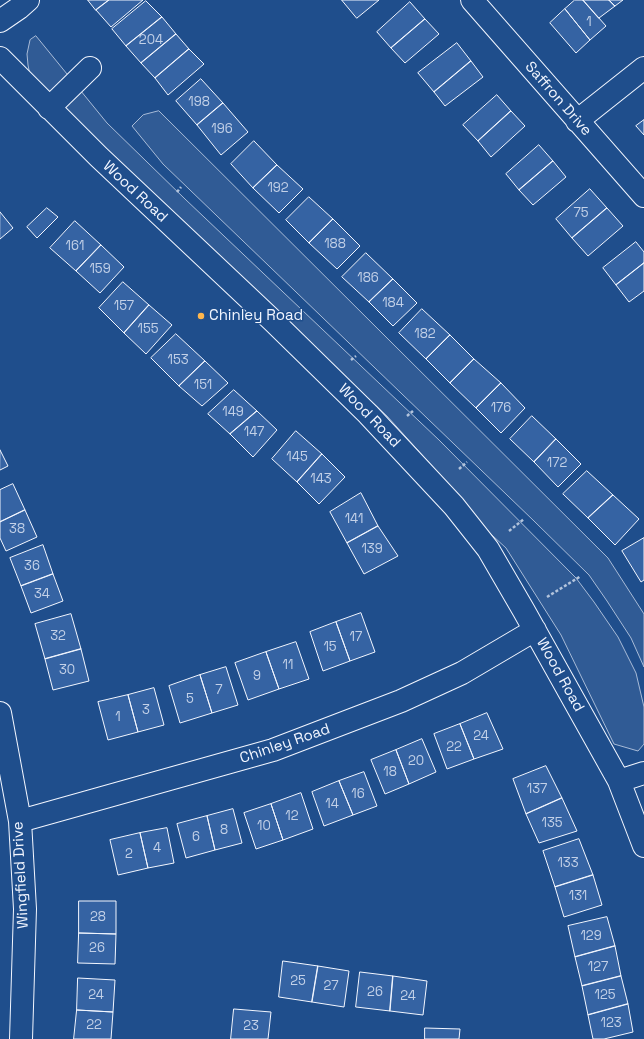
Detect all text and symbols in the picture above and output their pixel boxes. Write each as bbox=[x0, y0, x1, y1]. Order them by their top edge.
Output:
house number: 1 bbox=[586, 14, 592, 30]
house number: 204 bbox=[139, 32, 163, 48]
street label: Saffron Drive bbox=[521, 58, 595, 140]
house number: 198 bbox=[188, 94, 210, 110]
house number: 196 bbox=[211, 121, 233, 137]
street label: Wood Road bbox=[99, 158, 171, 226]
house number: 192 bbox=[267, 180, 289, 196]
house number: 75 bbox=[573, 205, 589, 221]
house number: 188 bbox=[324, 236, 346, 252]
house number: 161 bbox=[66, 238, 84, 254]
house number: 159 bbox=[89, 261, 111, 277]
house number: 186 bbox=[357, 270, 379, 286]
house number: 184 bbox=[382, 295, 404, 311]
house number: 157 bbox=[114, 298, 134, 314]
place label: Chinley Road bbox=[209, 307, 303, 325]
marker: Chinley Road bbox=[196, 311, 206, 321]
house number: 155 bbox=[137, 321, 159, 337]
house number: 182 bbox=[414, 326, 436, 342]
house number: 153 bbox=[167, 352, 189, 368]
house number: 151 bbox=[194, 377, 212, 393]
street label: Wood Road bbox=[334, 380, 404, 452]
house number: 176 bbox=[491, 400, 511, 416]
house number: 149 bbox=[222, 404, 244, 420]
house number: 147 bbox=[244, 424, 264, 440]
house number: 145 bbox=[286, 449, 308, 465]
house number: 172 bbox=[547, 455, 567, 471]
house number: 143 bbox=[310, 471, 332, 487]
house number: 141 bbox=[345, 511, 363, 527]
house number: 38 bbox=[9, 521, 25, 537]
house number: 139 bbox=[361, 541, 383, 557]
house number: 36 bbox=[24, 558, 40, 574]
house number: 34 bbox=[34, 586, 50, 602]
house number: 32 bbox=[50, 628, 66, 644]
house number: 17 bbox=[350, 629, 362, 645]
street label: Wood Road bbox=[532, 635, 588, 715]
house number: 15 bbox=[323, 639, 337, 655]
house number: 11 bbox=[283, 657, 293, 673]
house number: 30 bbox=[59, 662, 75, 678]
house number: 9 bbox=[253, 668, 261, 684]
house number: 7 bbox=[215, 682, 223, 698]
house number: 5 bbox=[186, 691, 194, 707]
house number: 3 bbox=[142, 702, 150, 718]
house number: 1 bbox=[115, 709, 121, 725]
street label: Chinley Road bbox=[238, 720, 332, 768]
house number: 24 bbox=[473, 728, 489, 744]
house number: 22 bbox=[446, 739, 462, 755]
house number: 20 bbox=[408, 753, 424, 769]
house number: 18 bbox=[383, 764, 397, 780]
house number: 137 bbox=[527, 781, 547, 797]
house number: 16 bbox=[351, 786, 365, 802]
house number: 14 bbox=[325, 796, 339, 812]
house number: 12 bbox=[285, 808, 299, 824]
house number: 135 bbox=[541, 815, 563, 831]
house number: 10 bbox=[257, 818, 271, 834]
street label: Wingfield Drive bbox=[9, 821, 33, 929]
house number: 8 bbox=[220, 822, 228, 838]
house number: 6 bbox=[192, 829, 200, 845]
house number: 4 bbox=[153, 840, 161, 856]
house number: 2 bbox=[125, 846, 133, 862]
house number: 133 bbox=[557, 855, 579, 871]
house number: 131 bbox=[569, 888, 587, 904]
house number: 28 bbox=[90, 909, 106, 925]
house number: 129 bbox=[580, 928, 602, 944]
house number: 26 bbox=[89, 940, 105, 956]
house number: 127 bbox=[588, 959, 608, 975]
house number: 25 bbox=[290, 973, 306, 989]
house number: 27 bbox=[323, 978, 339, 994]
house number: 26 bbox=[367, 984, 383, 1000]
house number: 24 bbox=[88, 987, 104, 1003]
house number: 125 bbox=[594, 987, 616, 1003]
house number: 24 bbox=[400, 988, 416, 1004]
house number: 123 bbox=[600, 1015, 622, 1031]
house number: 22 bbox=[86, 1017, 102, 1033]
house number: 23 bbox=[243, 1018, 259, 1034]

